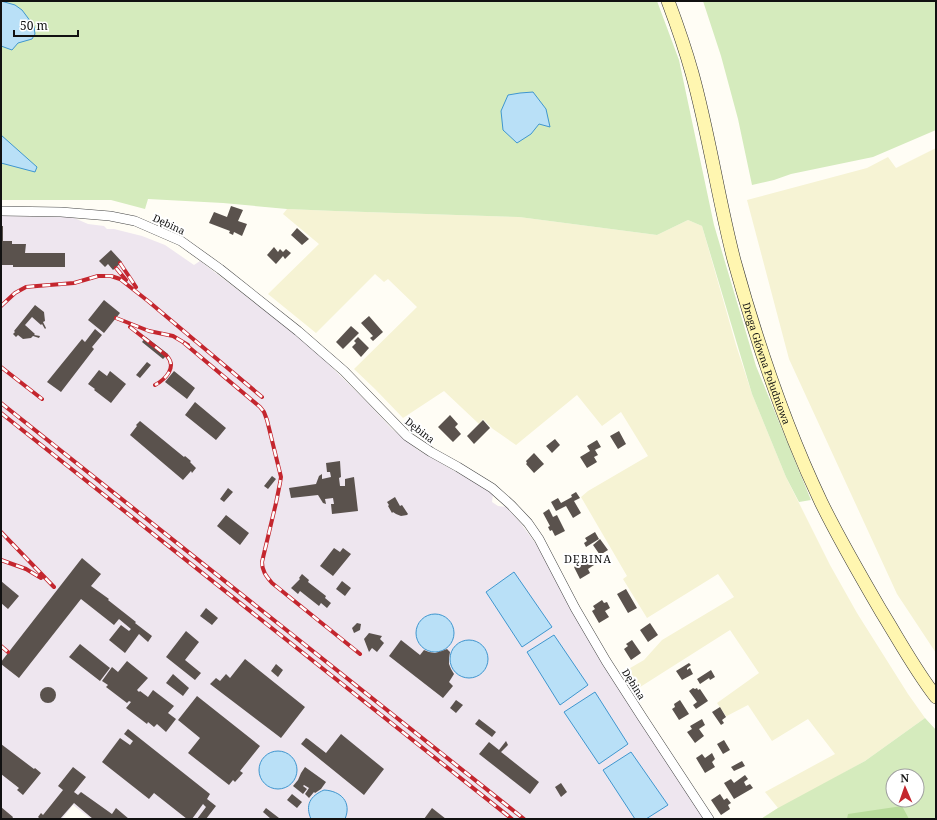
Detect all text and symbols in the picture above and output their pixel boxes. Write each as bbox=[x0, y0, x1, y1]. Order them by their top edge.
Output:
scale bar bbox=[14, 12, 78, 38]
text: 50 m bbox=[20, 17, 48, 34]
street label: Dębina bbox=[151, 210, 188, 238]
street label: Droga Główna Południowa bbox=[740, 301, 794, 427]
street label: Dębina bbox=[402, 414, 438, 446]
district label: DĘBINA bbox=[564, 551, 612, 566]
street label: Dębina bbox=[619, 666, 649, 702]
north arrow bbox=[885, 768, 925, 808]
text: N bbox=[900, 770, 910, 785]

